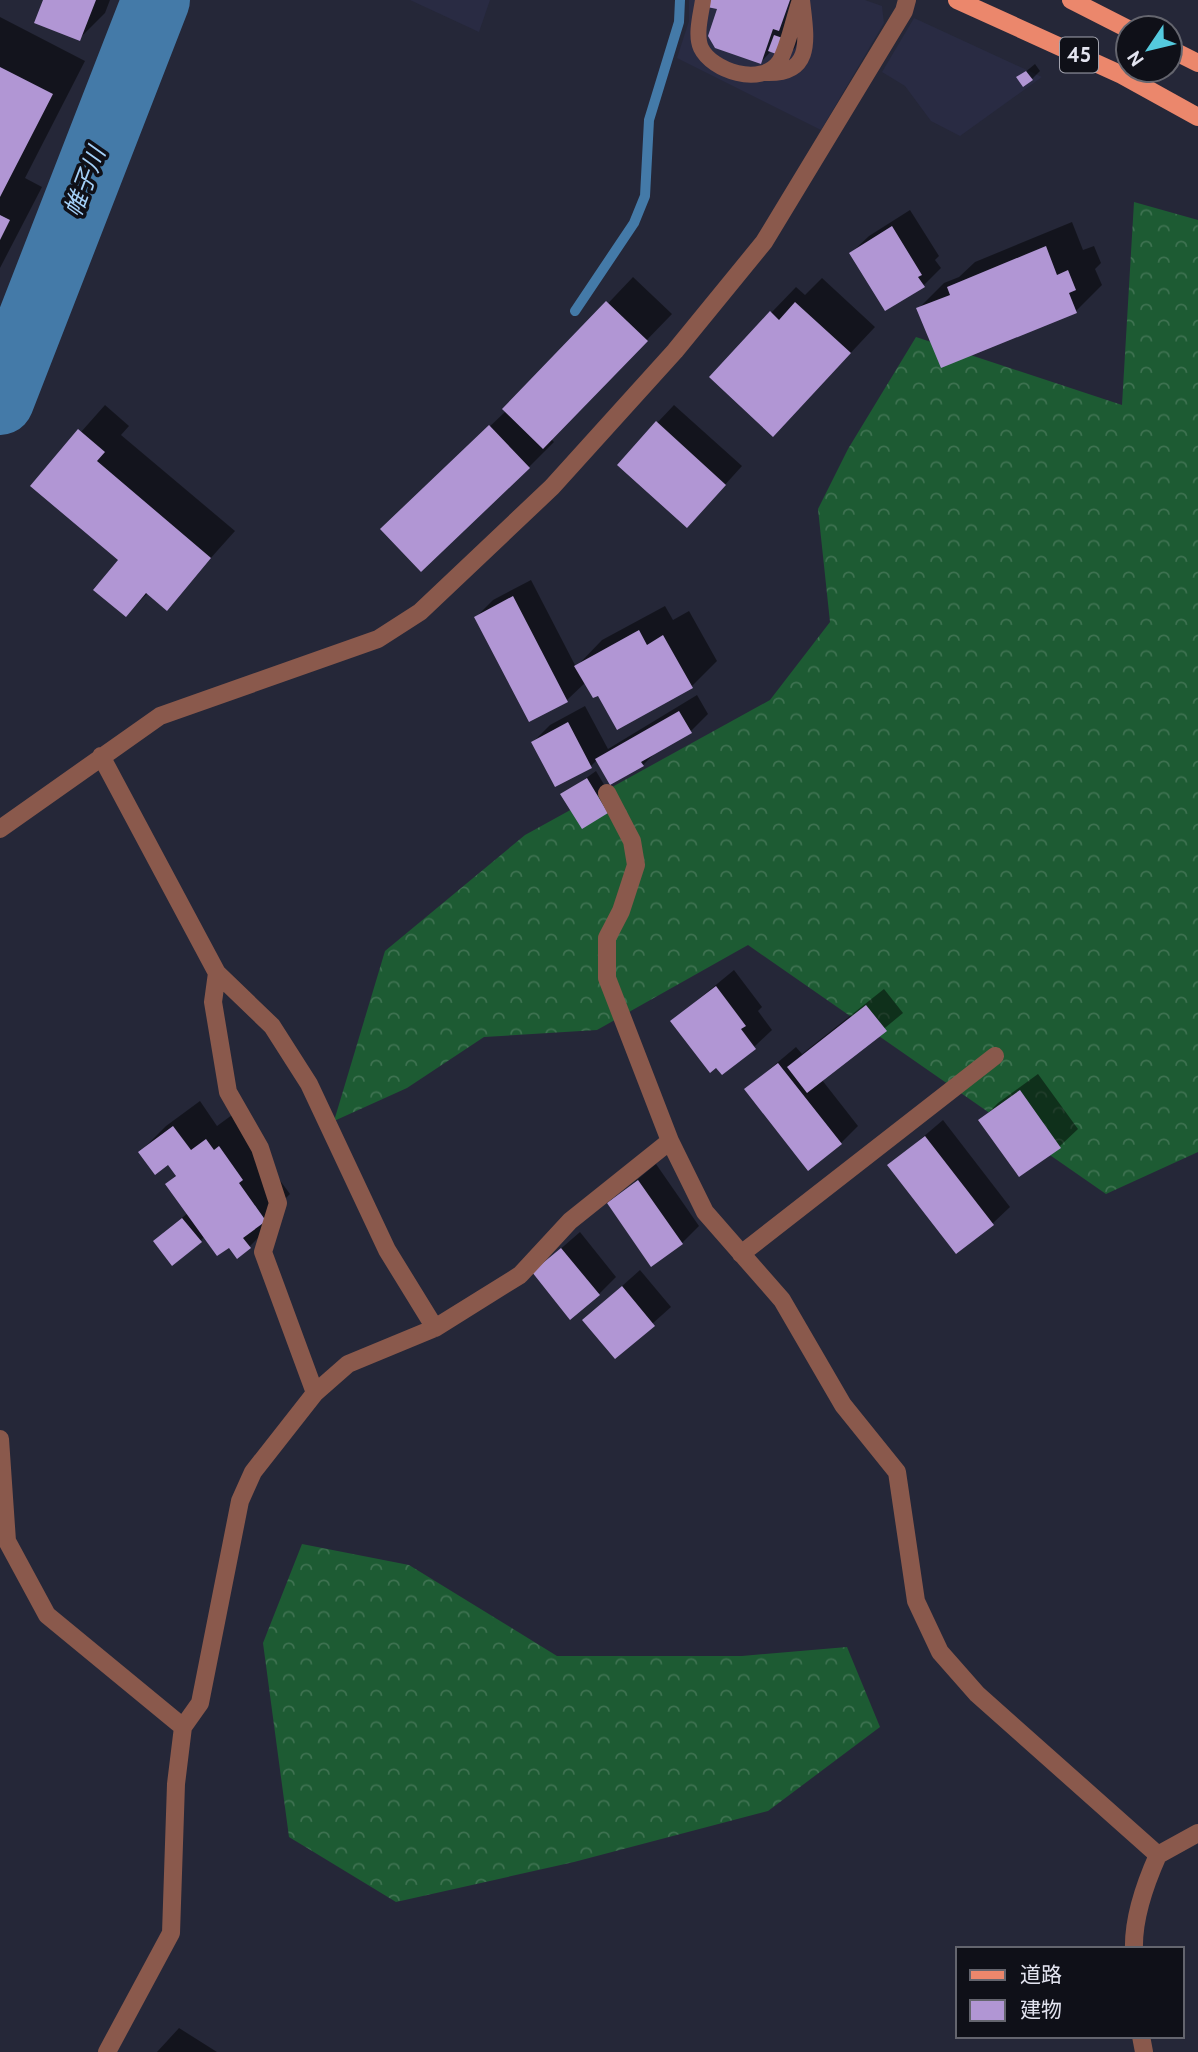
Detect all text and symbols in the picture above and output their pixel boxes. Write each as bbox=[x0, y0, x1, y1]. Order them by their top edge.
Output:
north arrow bbox=[1114, 14, 1184, 84]
road number: 45 bbox=[1060, 38, 1098, 72]
text: N bbox=[1122, 46, 1149, 71]
water label: 帷子川 bbox=[58, 140, 112, 221]
legend bbox=[956, 1947, 1184, 2038]
text: 道路 bbox=[1020, 1962, 1062, 1987]
text: 建物 bbox=[1020, 1997, 1062, 2022]

